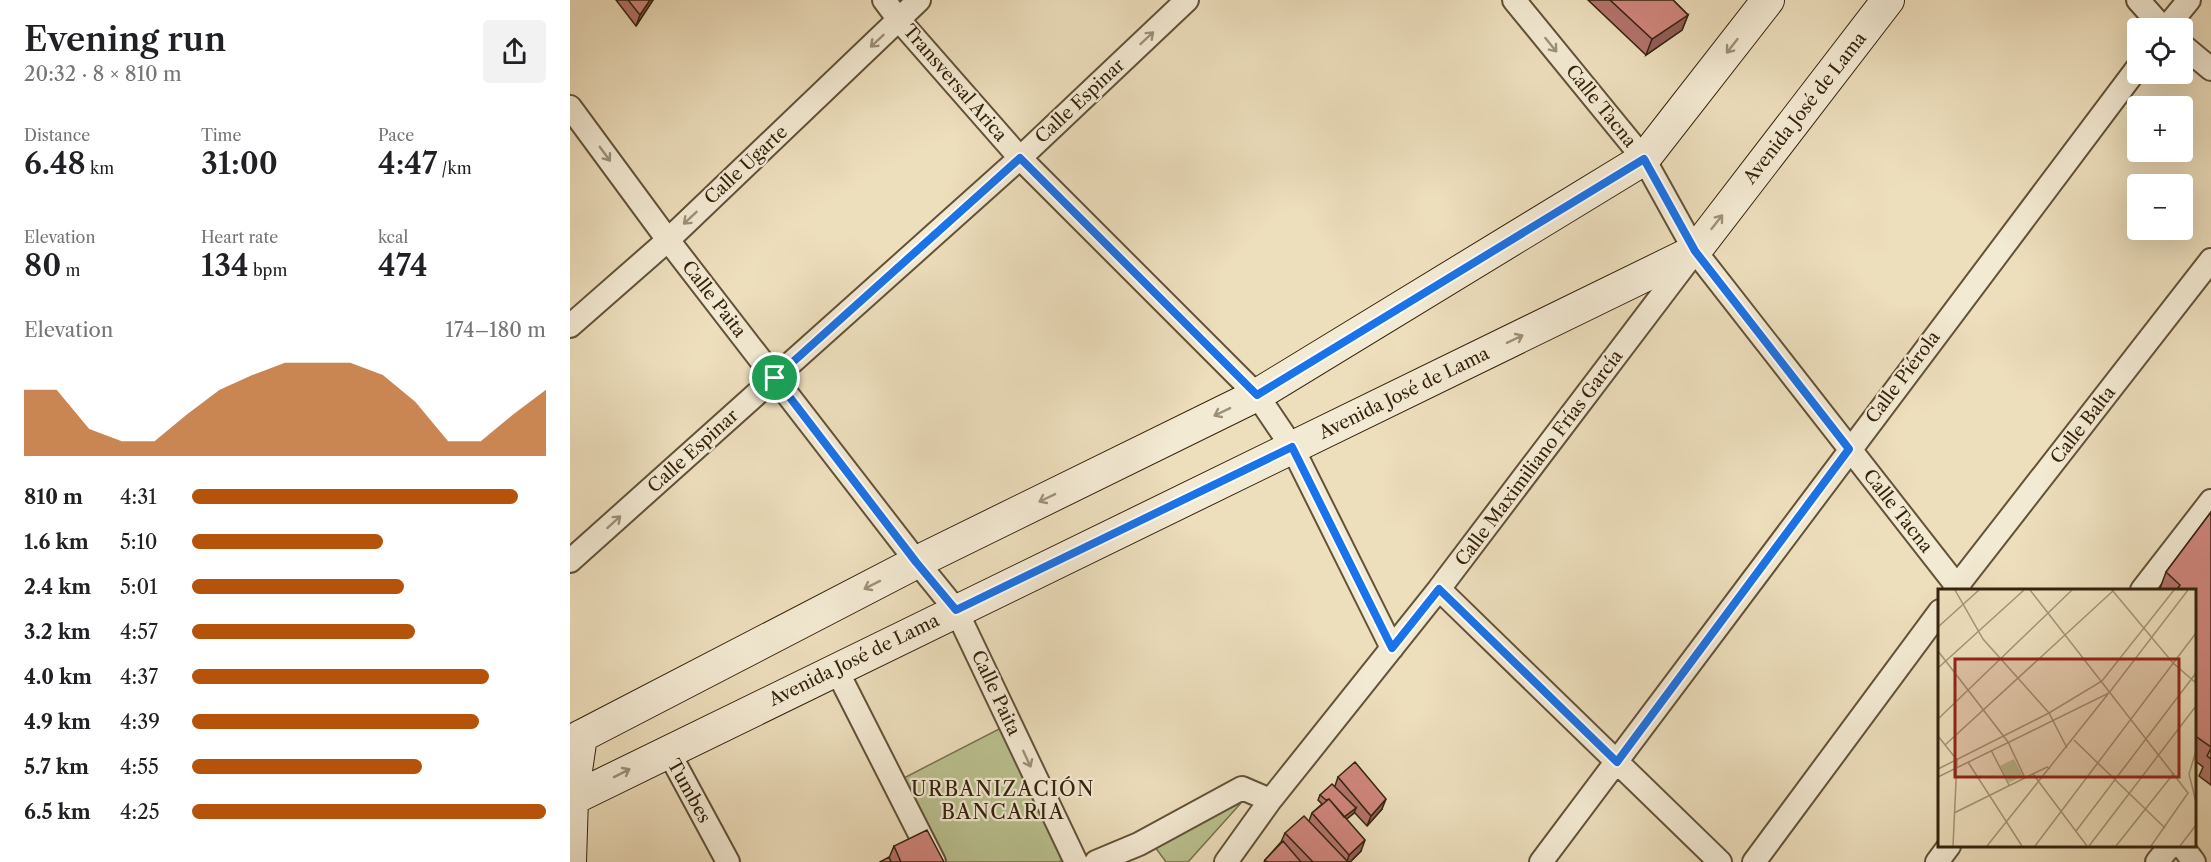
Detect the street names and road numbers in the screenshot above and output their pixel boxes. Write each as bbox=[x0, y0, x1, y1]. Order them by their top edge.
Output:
street label: Transversal Arica bbox=[898, 20, 1012, 146]
street label: Avenida José de Lama bbox=[1738, 27, 1871, 189]
street label: Calle Espinar bbox=[1031, 54, 1130, 148]
street label: Calle Tacna bbox=[1561, 60, 1641, 152]
street label: Calle Ugarte bbox=[700, 121, 792, 209]
street label: Calle Paita bbox=[677, 256, 751, 342]
street label: Calle Piérola bbox=[1861, 326, 1945, 427]
street label: Avenida José de Lama bbox=[1314, 342, 1493, 444]
street label: Calle Maximiliano Frías García bbox=[1451, 345, 1628, 570]
street label: Calle Balta bbox=[2046, 381, 2120, 468]
street label: Calle Espinar bbox=[643, 404, 743, 497]
street label: Calle Tacna bbox=[1859, 465, 1938, 558]
street label: Avenida José de Lama bbox=[764, 609, 943, 711]
street label: Calle Paita bbox=[967, 647, 1025, 740]
street label: Tumbes bbox=[663, 755, 715, 827]

